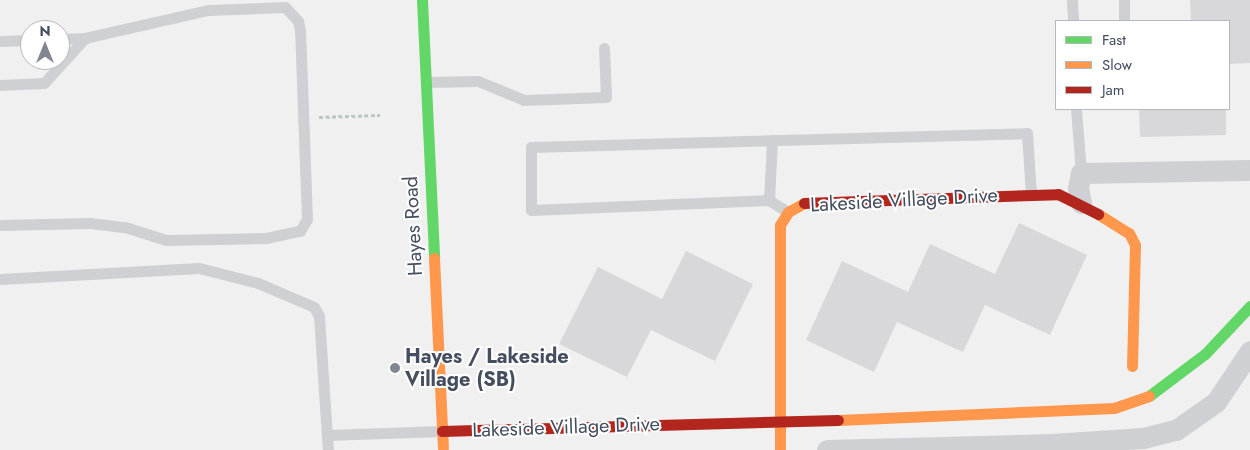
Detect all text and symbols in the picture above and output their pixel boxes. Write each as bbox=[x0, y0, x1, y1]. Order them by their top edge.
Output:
north arrow bbox=[20, 20, 70, 70]
legend bbox=[1055, 20, 1230, 110]
text: N bbox=[39, 21, 51, 41]
text: Fast bbox=[1102, 29, 1126, 51]
text: Slow bbox=[1102, 54, 1132, 76]
text: Jam bbox=[1102, 79, 1125, 101]
street label: Hayes Road bbox=[398, 176, 428, 276]
street label: Lakeside Village Drive bbox=[810, 183, 998, 217]
place label: Hayes / Lakeside Village (SB) bbox=[405, 344, 569, 391]
marker: Hayes / Lakeside Village (SB) bbox=[389, 362, 401, 374]
street label: Lakeside Village Drive bbox=[472, 412, 660, 442]

